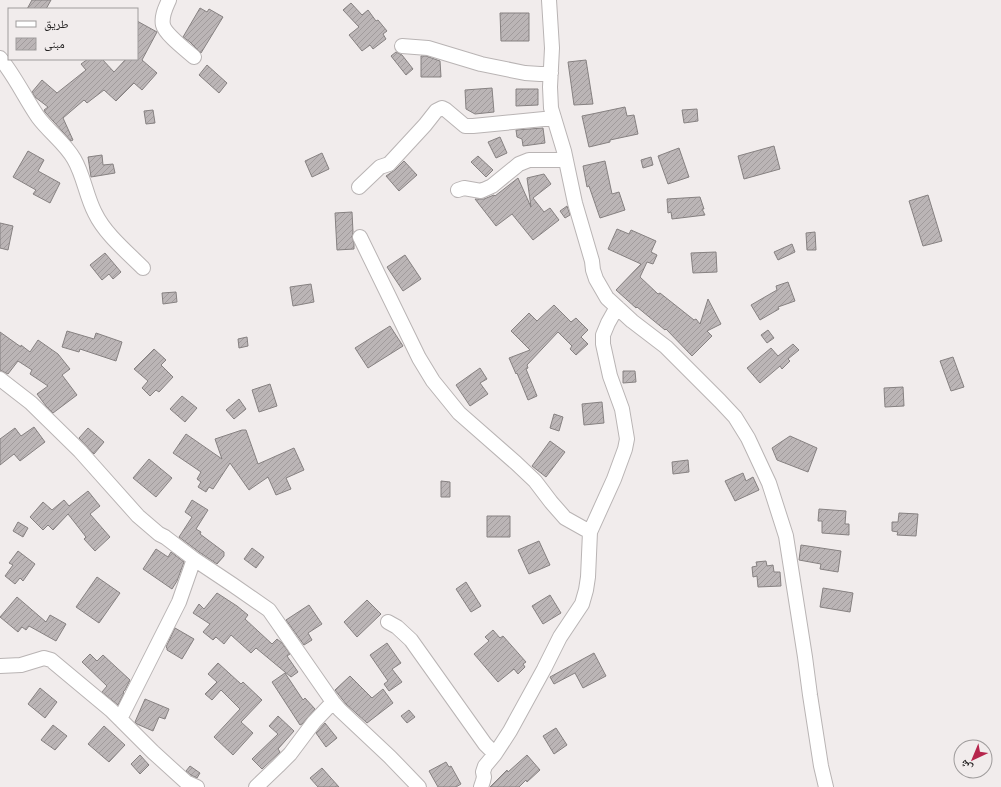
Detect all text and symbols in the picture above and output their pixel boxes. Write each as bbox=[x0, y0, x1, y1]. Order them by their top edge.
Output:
legend bbox=[8, 8, 138, 60]
text: طريق bbox=[44, 16, 69, 31]
text: مبنى bbox=[44, 36, 65, 51]
north arrow bbox=[953, 739, 993, 779]
text: ش bbox=[957, 756, 976, 775]

